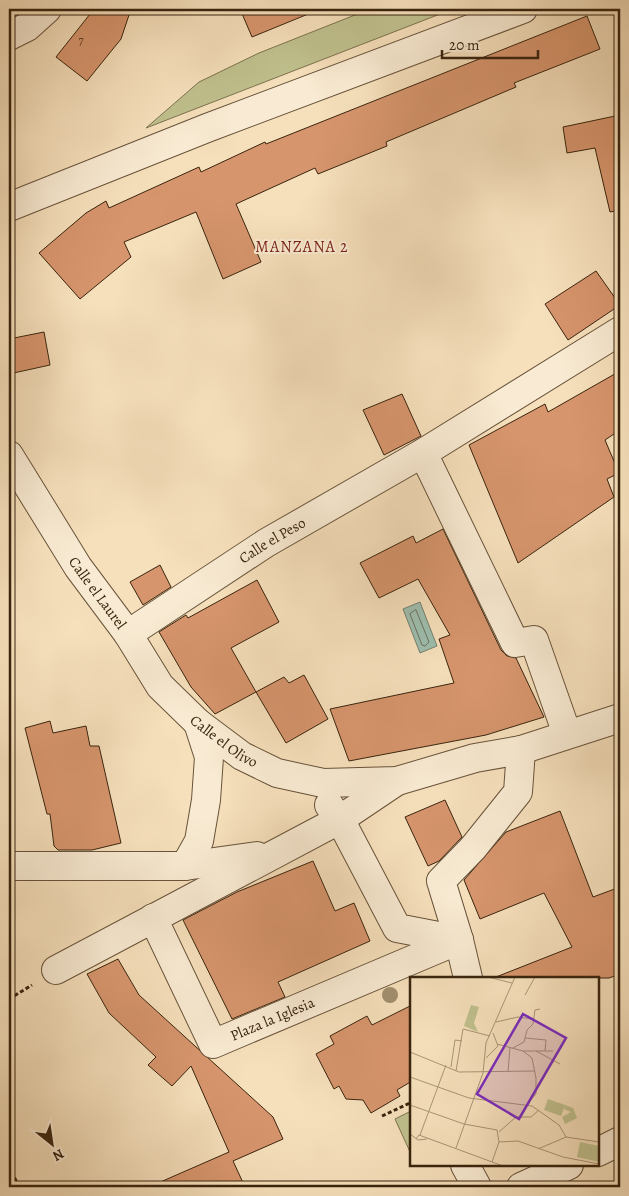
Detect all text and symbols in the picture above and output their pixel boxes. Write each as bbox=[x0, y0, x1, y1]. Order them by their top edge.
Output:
scale bar bbox=[442, 28, 538, 60]
house number: 7 bbox=[78, 32, 84, 48]
text: 20 m bbox=[449, 35, 480, 55]
district label: MANZANA 2 bbox=[255, 236, 349, 258]
street label: Calle el Peso bbox=[235, 512, 309, 568]
street label: Calle el Laurel bbox=[64, 553, 131, 634]
street label: Calle el Olivo bbox=[185, 710, 261, 772]
inset map bbox=[410, 977, 599, 1166]
street label: Plaza la Iglesia bbox=[227, 992, 318, 1046]
north arrow bbox=[28, 1118, 78, 1168]
text: N bbox=[49, 1144, 67, 1166]

